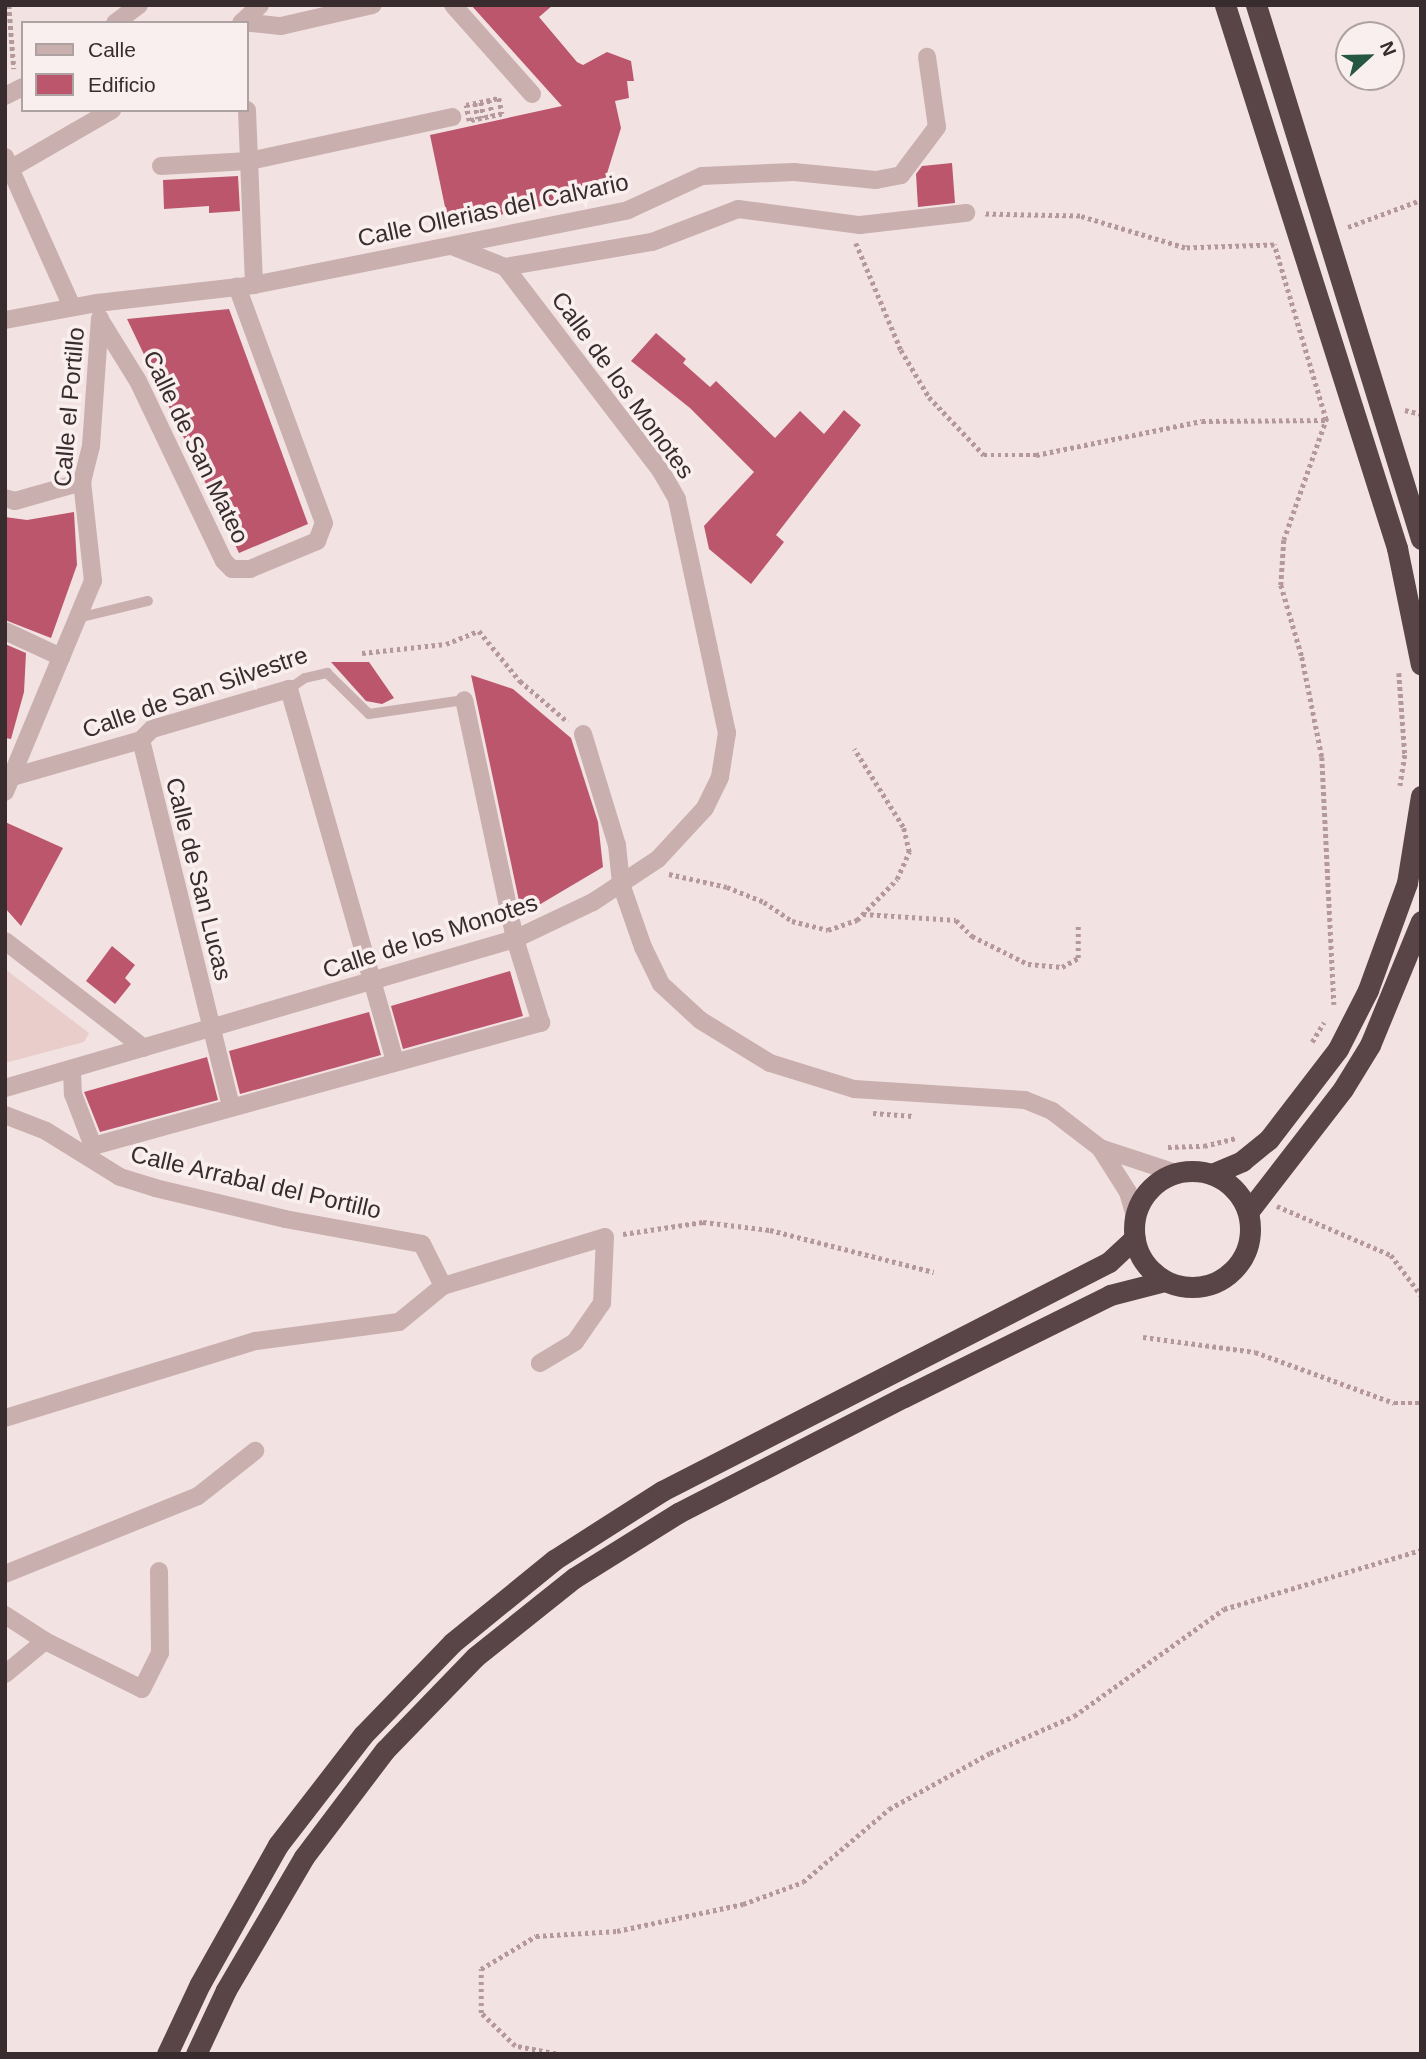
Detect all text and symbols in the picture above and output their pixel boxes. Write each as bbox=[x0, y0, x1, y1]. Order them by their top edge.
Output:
legend bbox=[21, 21, 248, 112]
north arrow bbox=[1335, 21, 1405, 91]
text: Calle bbox=[88, 38, 136, 61]
text: N bbox=[1376, 38, 1400, 59]
text: Edificio bbox=[88, 73, 156, 96]
street label: Calle Ollerias del Calvario bbox=[355, 167, 631, 253]
street label: Calle de los Monotes bbox=[545, 286, 701, 484]
street label: Calle el Portillo bbox=[48, 326, 90, 488]
street label: Calle de San Mateo bbox=[137, 346, 255, 548]
street label: Calle de San Silvestre bbox=[79, 640, 311, 744]
street label: Calle de San Lucas bbox=[160, 775, 238, 983]
street label: Calle de los Monotes bbox=[319, 888, 541, 984]
street label: Calle Arrabal del Portillo bbox=[127, 1139, 385, 1225]

